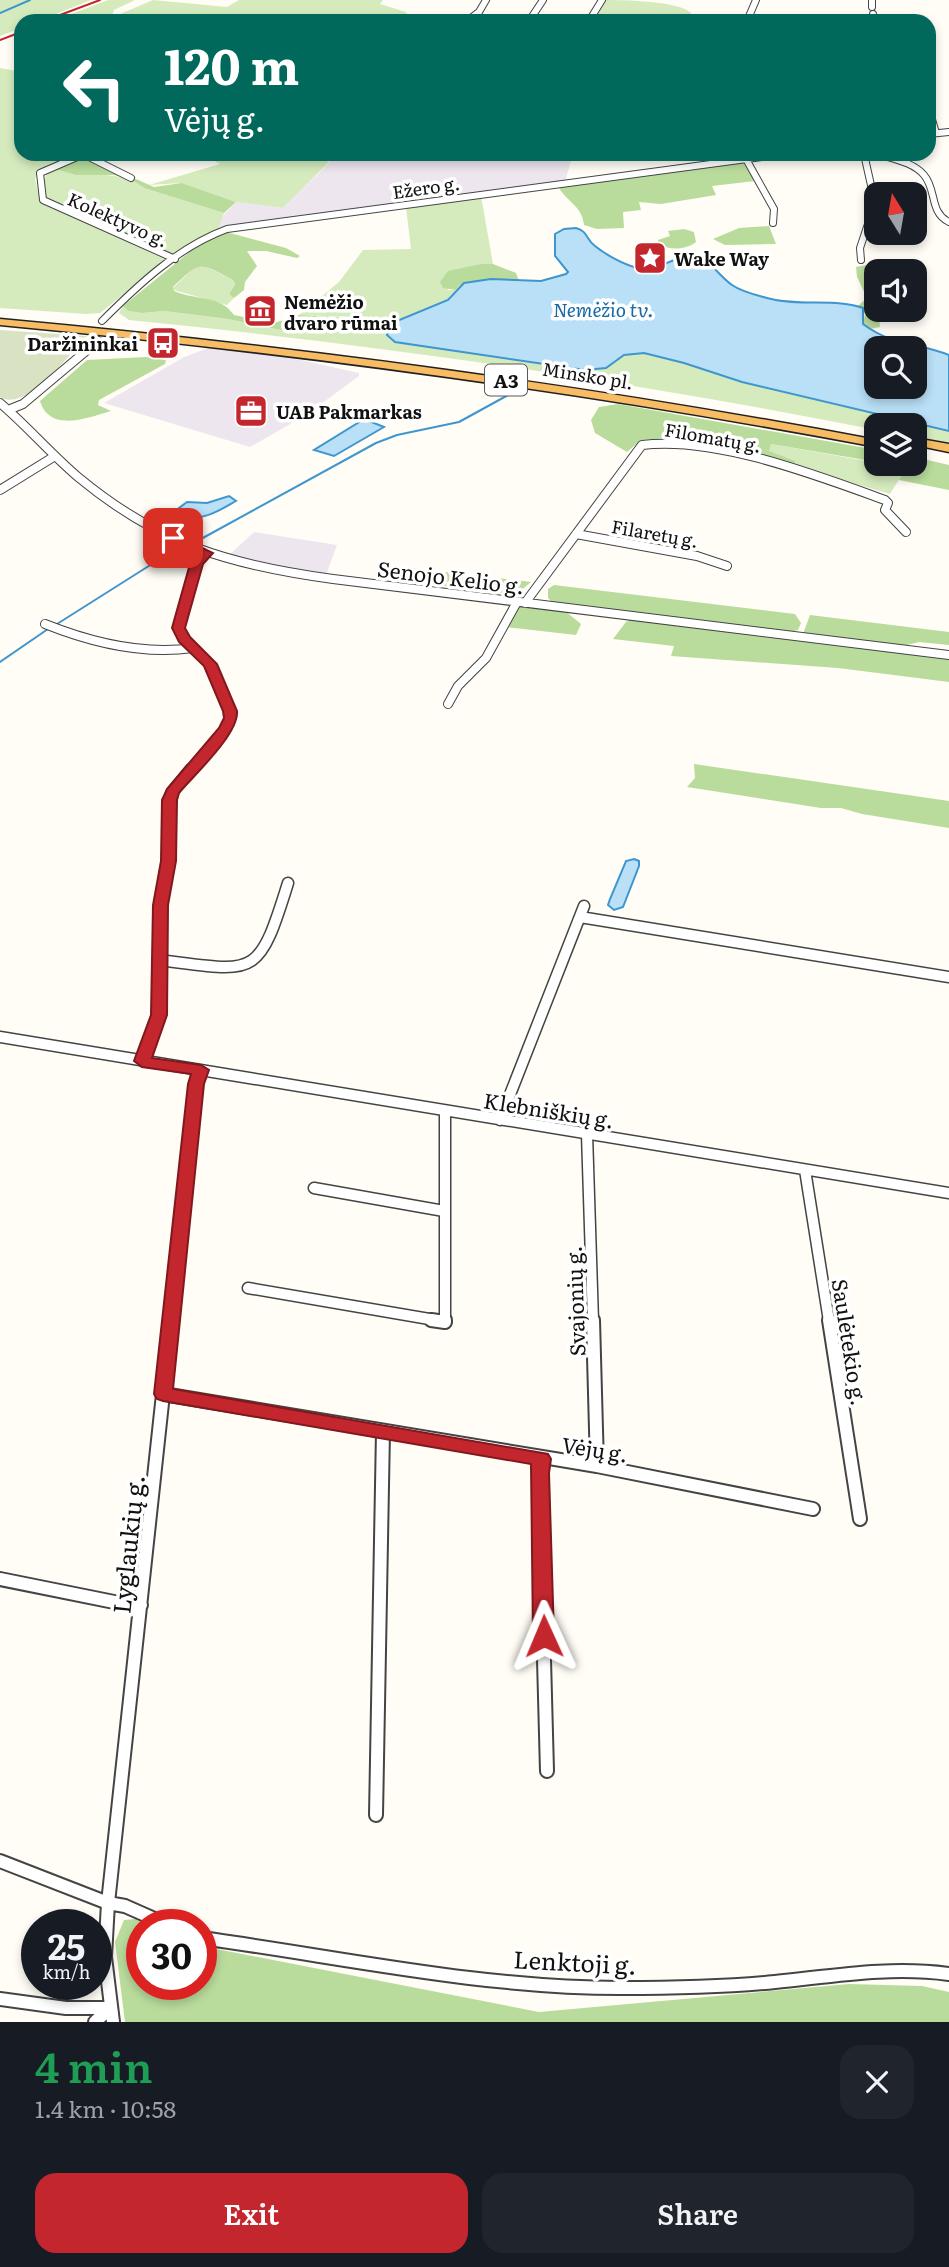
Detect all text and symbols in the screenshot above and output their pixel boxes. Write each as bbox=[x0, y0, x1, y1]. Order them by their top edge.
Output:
text: 120 m bbox=[164, 27, 299, 100]
icon: left bbox=[49, 42, 140, 133]
text: Vėjų g. bbox=[164, 94, 265, 142]
street label: Ežero g. bbox=[390, 169, 462, 205]
north arrow bbox=[864, 182, 928, 245]
map controls bbox=[864, 182, 927, 476]
street label: Kolektyvo g. bbox=[64, 185, 172, 253]
place icon: Wake Way bbox=[631, 239, 669, 277]
place label: Wake Way bbox=[674, 245, 769, 272]
button: sound bbox=[864, 259, 927, 322]
place label: Nemėžio dvaro rūmai bbox=[284, 288, 398, 336]
museum icon: Nemėžio dvaro rūmai bbox=[241, 292, 279, 330]
water label: Nemėžio tv. bbox=[553, 295, 653, 323]
bus stop icon: Daržininkai bbox=[144, 324, 182, 362]
place label: Daržininkai bbox=[27, 330, 138, 357]
button: search bbox=[864, 336, 927, 399]
street label: Minsko pl. bbox=[541, 355, 635, 395]
road number: A3 bbox=[485, 364, 527, 396]
office icon: UAB Pakmarkas bbox=[232, 392, 270, 430]
place label: UAB Pakmarkas bbox=[276, 398, 422, 425]
button: layers bbox=[864, 413, 927, 476]
street label: Filomatų g. bbox=[663, 415, 763, 459]
pin bbox=[143, 508, 203, 568]
street label: Filaretų g. bbox=[609, 512, 701, 554]
icon: arrive bbox=[154, 519, 192, 557]
street label: Senojo Kelio g. bbox=[376, 552, 526, 600]
street label: Klebniškių g. bbox=[482, 1083, 616, 1135]
street label: Svajonių g. bbox=[557, 1245, 591, 1357]
street label: Saulėtekio g. bbox=[826, 1276, 876, 1408]
street label: Vėjų g. bbox=[560, 1427, 630, 1469]
street label: Lyglaukių g. bbox=[102, 1473, 152, 1615]
position arrow bbox=[507, 1599, 581, 1673]
speed limit sign: 30 bbox=[126, 1909, 217, 2000]
text: 25 bbox=[48, 1919, 85, 1971]
street label: Lenktoji g. bbox=[513, 1940, 637, 1982]
text: km/h bbox=[43, 1958, 90, 1985]
text: 4 min bbox=[35, 2034, 153, 2096]
button: close bbox=[840, 2045, 914, 2119]
text: 1.4 km · 10:58 bbox=[35, 2091, 176, 2125]
button: Exit bbox=[35, 2173, 468, 2253]
button: Share bbox=[482, 2173, 914, 2253]

